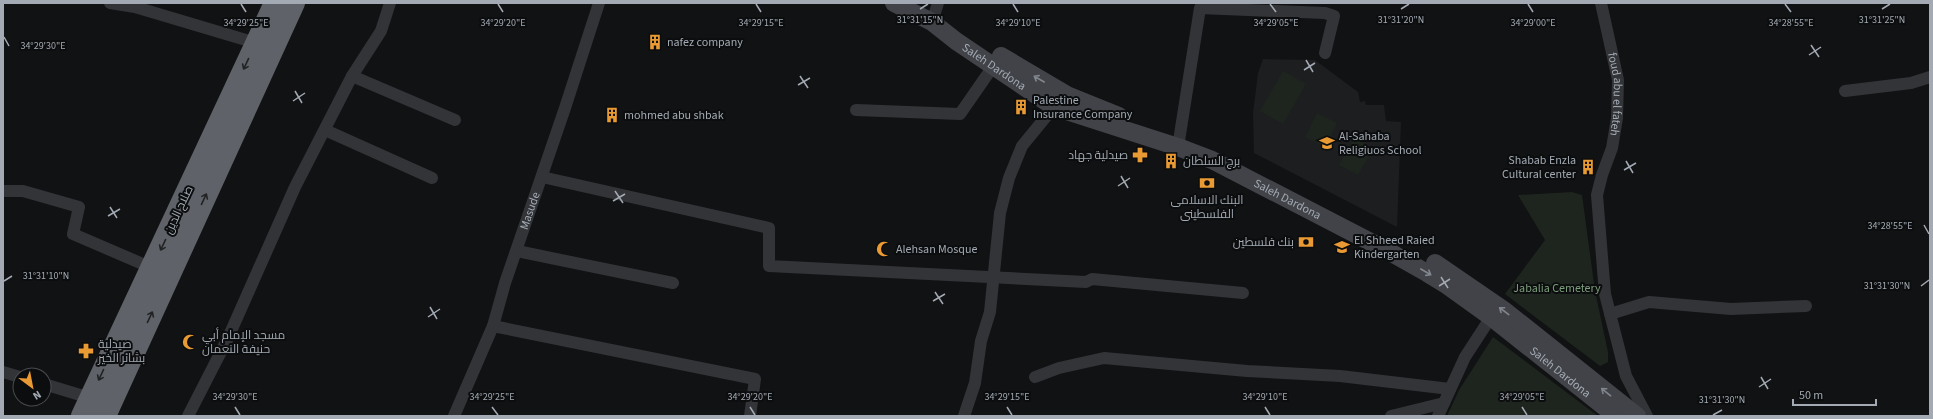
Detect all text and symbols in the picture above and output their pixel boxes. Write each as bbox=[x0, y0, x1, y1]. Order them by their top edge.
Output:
text: 31°31'15"N bbox=[897, 13, 943, 27]
text: 31°31'20"N bbox=[1378, 13, 1424, 27]
text: 31°31'25"N bbox=[1859, 13, 1905, 27]
text: 34°29'25"E bbox=[223, 16, 269, 30]
text: 34°29'20"E bbox=[480, 16, 526, 30]
text: 34°29'15"E bbox=[738, 16, 784, 30]
text: 34°29'10"E bbox=[995, 16, 1041, 30]
text: 34°29'05"E bbox=[1253, 16, 1299, 30]
text: 34°29'00"E bbox=[1510, 16, 1556, 30]
text: 34°28'55"E bbox=[1768, 16, 1814, 30]
building icon: nafez company bbox=[646, 33, 664, 51]
place label: nafez company bbox=[667, 34, 743, 51]
text: 34°29'30"E bbox=[20, 39, 66, 53]
street label: Saleh Dardona bbox=[959, 39, 1029, 94]
street label: foud abu el fateh bbox=[1604, 51, 1627, 137]
one-way arrow bbox=[242, 57, 250, 69]
one-way arrow bbox=[1033, 75, 1045, 83]
place label: Palestine Insurance Company bbox=[1033, 92, 1133, 123]
building icon: Palestine Insurance Company bbox=[1012, 98, 1030, 116]
building icon: mohmed abu shbak bbox=[603, 106, 621, 124]
place label: mohmed abu shbak bbox=[624, 107, 724, 124]
place label: Al-Sahaba Religiuos School bbox=[1339, 128, 1422, 159]
school or university icon: Al-Sahaba Religiuos School bbox=[1318, 134, 1336, 152]
pharmacy icon: صيدلية جهاد bbox=[1131, 146, 1149, 164]
place label: صيدلية جهاد bbox=[1068, 147, 1128, 164]
building icon: برج السلطان bbox=[1162, 152, 1180, 170]
place label: Shabab Enzla Cultural center bbox=[1502, 152, 1577, 183]
place label: برج السلطان bbox=[1183, 153, 1240, 170]
building icon: Shabab Enzla Cultural center bbox=[1579, 158, 1597, 176]
bank icon: البنك الاسلامى الفلسطينى bbox=[1198, 174, 1216, 192]
street label: Saleh Dardona bbox=[1251, 175, 1324, 224]
street label: صلاح الدين bbox=[160, 183, 198, 237]
street label: Masude bbox=[515, 190, 544, 232]
place label: البنك الاسلامى الفلسطينى bbox=[1170, 192, 1244, 223]
one-way arrow bbox=[201, 193, 208, 205]
text: 34°28'55"E bbox=[1867, 219, 1913, 233]
place label: El Shheed Raied Kindergarten bbox=[1354, 232, 1435, 263]
bank icon: بنك فلسطين bbox=[1297, 233, 1315, 251]
place label: بنك فلسطين bbox=[1233, 234, 1294, 251]
school or university icon: El Shheed Raied Kindergarten bbox=[1333, 238, 1351, 256]
one-way arrow bbox=[159, 239, 166, 251]
mosque icon: Alehsan Mosque bbox=[875, 240, 893, 258]
place label: Alehsan Mosque bbox=[896, 241, 978, 258]
one-way arrow bbox=[1420, 268, 1431, 276]
text: 31°31'10"N bbox=[23, 269, 69, 283]
text: 31°31'30"N bbox=[1864, 279, 1910, 293]
park label: Jabalia Cemetery bbox=[1513, 280, 1601, 297]
one-way arrow bbox=[1499, 307, 1510, 315]
one-way arrow bbox=[147, 311, 154, 323]
place label: مسجد الإمام أبي حنيفة النعمان bbox=[202, 327, 285, 358]
mosque icon: مسجد الإمام أبي حنيفة النعمان bbox=[181, 333, 199, 351]
place label: صيدلية بشائر الخير bbox=[97, 336, 145, 367]
pharmacy icon: صيدلية بشائر الخير bbox=[77, 342, 95, 360]
street label: Saleh Dardona bbox=[1526, 342, 1595, 401]
north arrow bbox=[12, 367, 52, 407]
one-way arrow bbox=[97, 369, 104, 381]
scale bar bbox=[1793, 381, 1876, 407]
text: N bbox=[30, 387, 44, 403]
one-way arrow bbox=[1601, 387, 1612, 396]
text: 50 m bbox=[1799, 387, 1823, 404]
text: 34°29'30"E bbox=[212, 390, 258, 404]
text: 34°29'25"E bbox=[469, 390, 515, 404]
text: 34°29'20"E bbox=[727, 390, 773, 404]
text: 34°29'15"E bbox=[984, 390, 1030, 404]
text: 34°29'10"E bbox=[1242, 390, 1288, 404]
text: 34°29'05"E bbox=[1499, 390, 1545, 404]
text: 31°31'30"N bbox=[1699, 393, 1745, 407]

